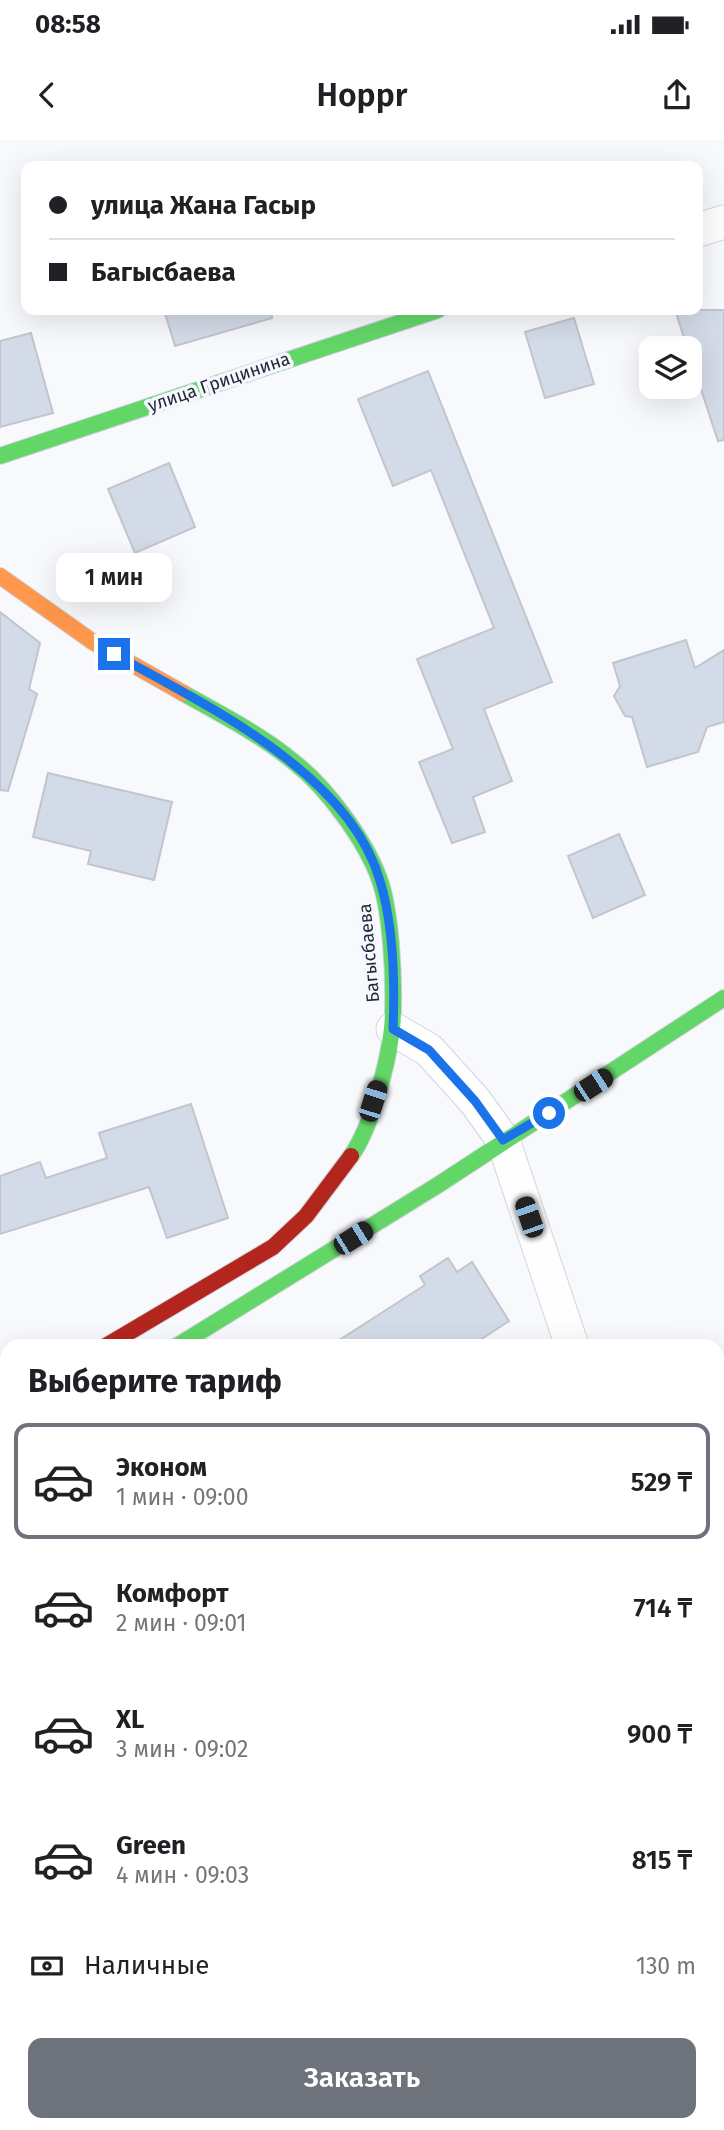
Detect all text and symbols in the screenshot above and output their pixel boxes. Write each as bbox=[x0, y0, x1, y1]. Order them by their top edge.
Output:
text: 08:58 bbox=[35, 9, 101, 40]
icon: back bbox=[28, 76, 66, 114]
text: Hoppr bbox=[317, 76, 407, 114]
icon: share bbox=[658, 76, 696, 114]
text: улица Жана Гасыр bbox=[91, 190, 316, 221]
text: Багысбаева bbox=[91, 257, 236, 288]
map controls bbox=[639, 336, 702, 399]
button: layers bbox=[639, 336, 702, 399]
street label: улица Грицинина bbox=[145, 347, 293, 417]
callout: 1 мин bbox=[56, 552, 172, 602]
text: 1 мин bbox=[85, 563, 143, 591]
route end bbox=[98, 638, 130, 670]
street label: Багысбаева bbox=[354, 903, 384, 1003]
car bbox=[570, 1065, 617, 1105]
car bbox=[357, 1078, 390, 1124]
route start bbox=[533, 1097, 565, 1129]
car bbox=[513, 1194, 546, 1240]
car bbox=[330, 1218, 377, 1258]
text: Выберите тариф bbox=[28, 1362, 282, 1400]
icon: car bbox=[32, 1450, 95, 1513]
text: Эконом bbox=[116, 1452, 207, 1483]
text: 529 ₸ bbox=[631, 1467, 692, 1498]
text: 1 мин · 09:00 bbox=[116, 1483, 249, 1511]
icon: car bbox=[32, 1576, 95, 1639]
text: Комфорт bbox=[116, 1578, 229, 1609]
text: 714 ₸ bbox=[633, 1593, 692, 1624]
text: 2 мин · 09:01 bbox=[116, 1609, 246, 1637]
icon: car bbox=[32, 1702, 95, 1765]
text: XL bbox=[116, 1704, 144, 1735]
text: 900 ₸ bbox=[627, 1719, 692, 1750]
text: 3 мин · 09:02 bbox=[116, 1735, 248, 1763]
icon: car bbox=[32, 1828, 95, 1891]
text: Green bbox=[116, 1830, 186, 1861]
text: 815 ₸ bbox=[632, 1845, 692, 1876]
text: 4 мин · 09:03 bbox=[116, 1861, 249, 1889]
icon: cash bbox=[28, 1947, 66, 1985]
text: Наличные bbox=[84, 1950, 209, 1981]
text: 130 m bbox=[636, 1952, 696, 1980]
button: Заказать bbox=[28, 2038, 696, 2118]

